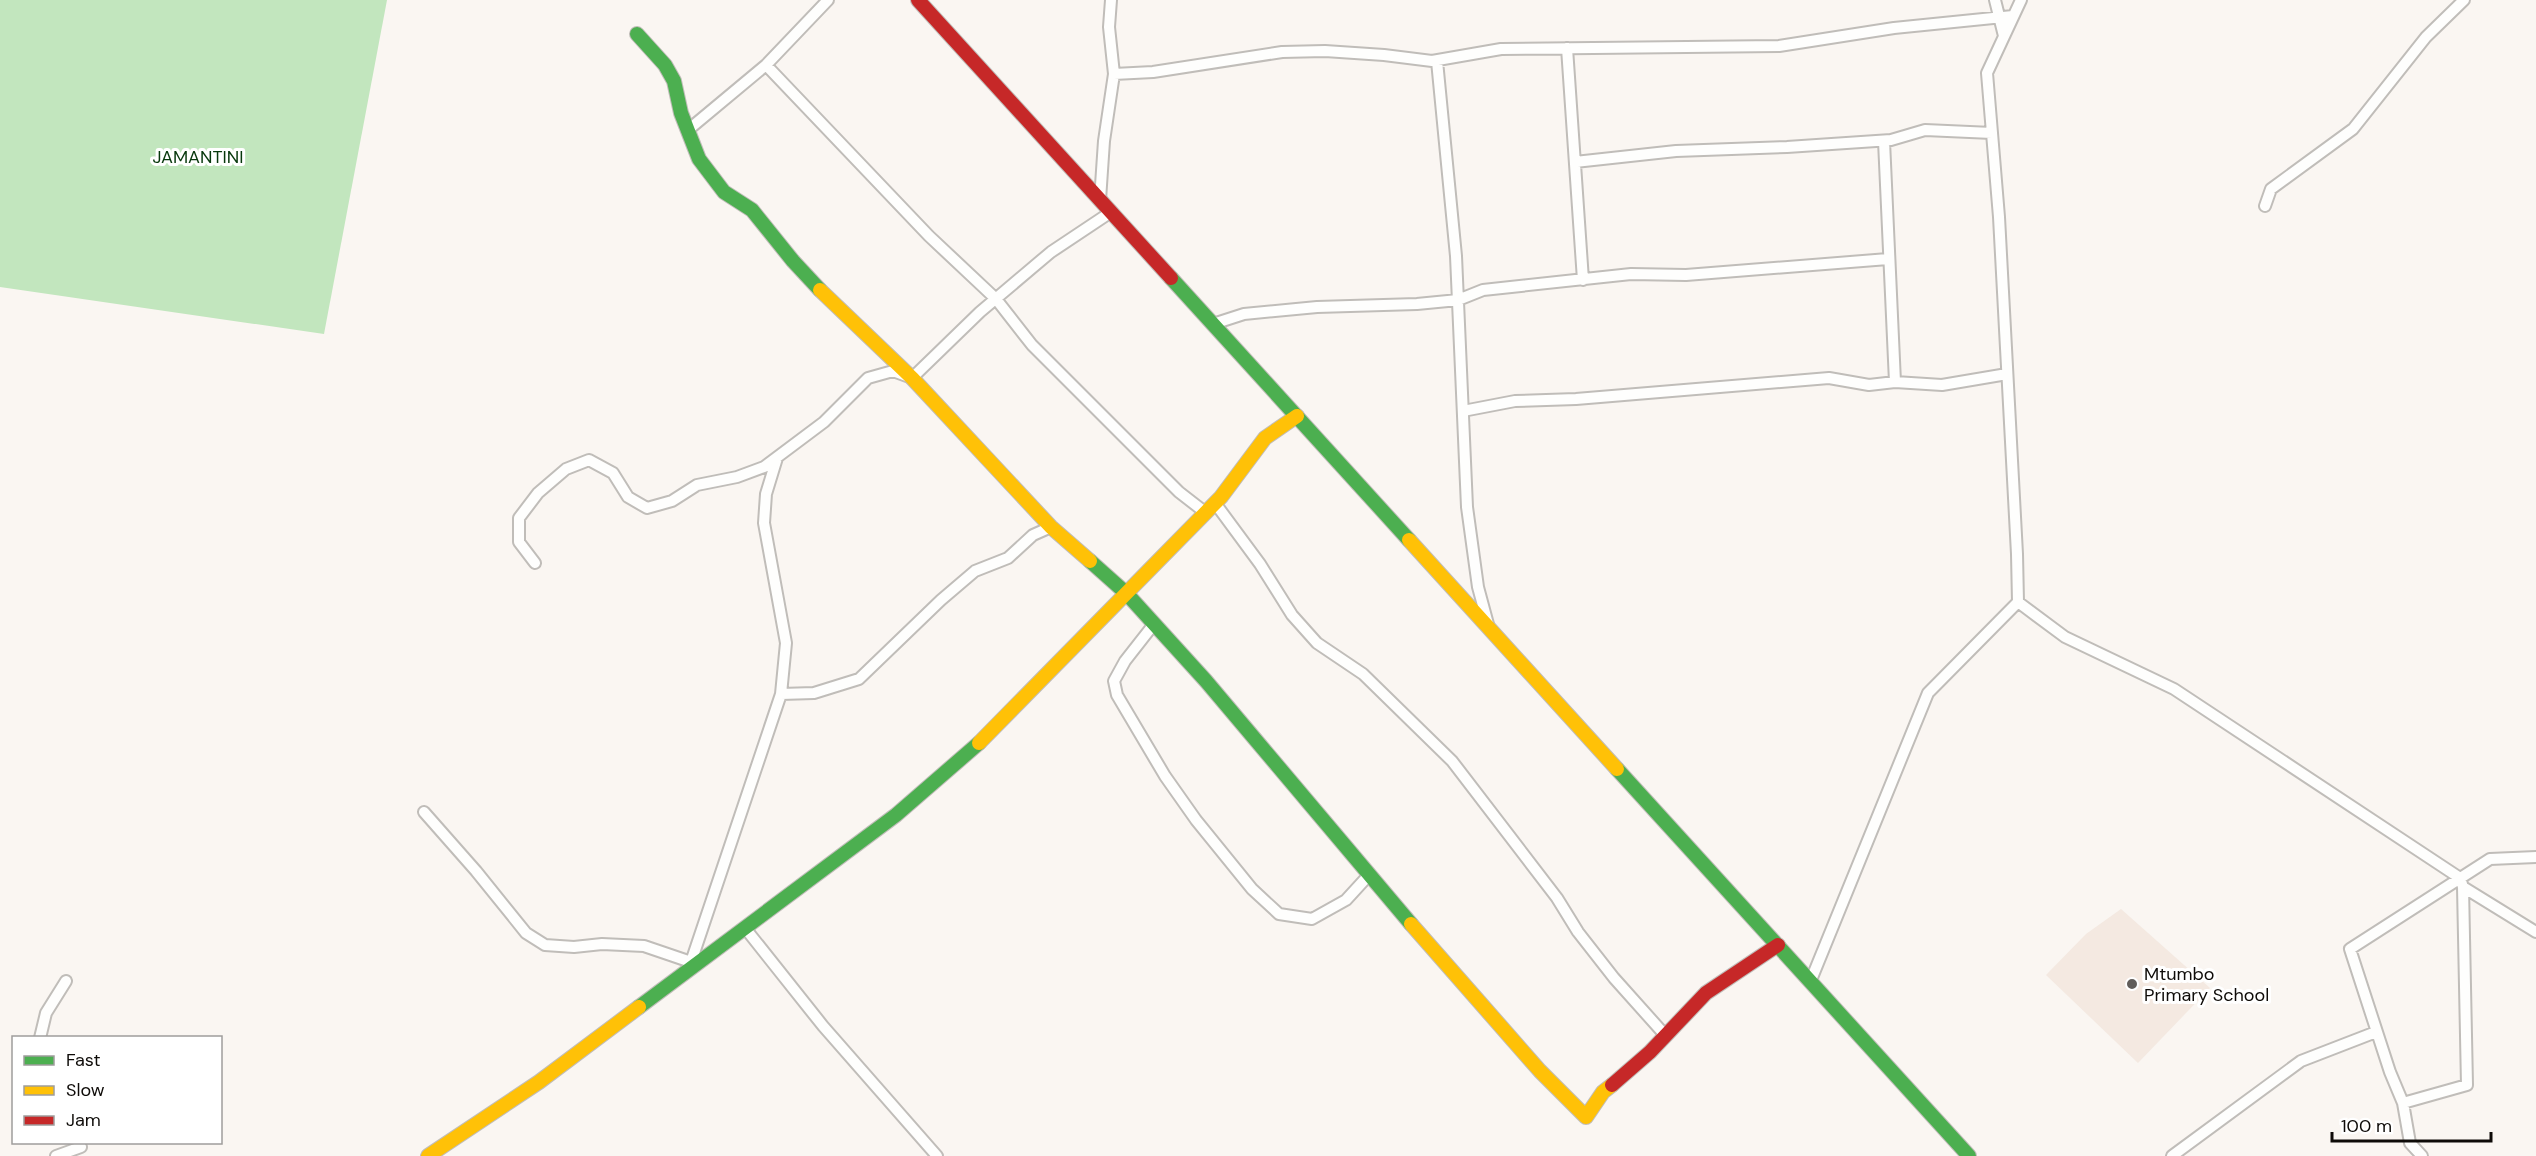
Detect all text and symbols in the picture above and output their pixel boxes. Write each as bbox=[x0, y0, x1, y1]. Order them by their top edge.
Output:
park label: JAMANTINI bbox=[153, 145, 243, 169]
place label: Mtumbo Primary School bbox=[2144, 962, 2269, 1007]
marker: Mtumbo Primary School bbox=[2125, 977, 2139, 991]
legend bbox=[12, 1036, 222, 1144]
text: Fast bbox=[66, 1048, 101, 1072]
text: Slow bbox=[66, 1078, 105, 1102]
scale bar bbox=[2332, 1105, 2491, 1143]
text: Jam bbox=[66, 1108, 101, 1132]
text: 100 m bbox=[2341, 1114, 2392, 1138]

